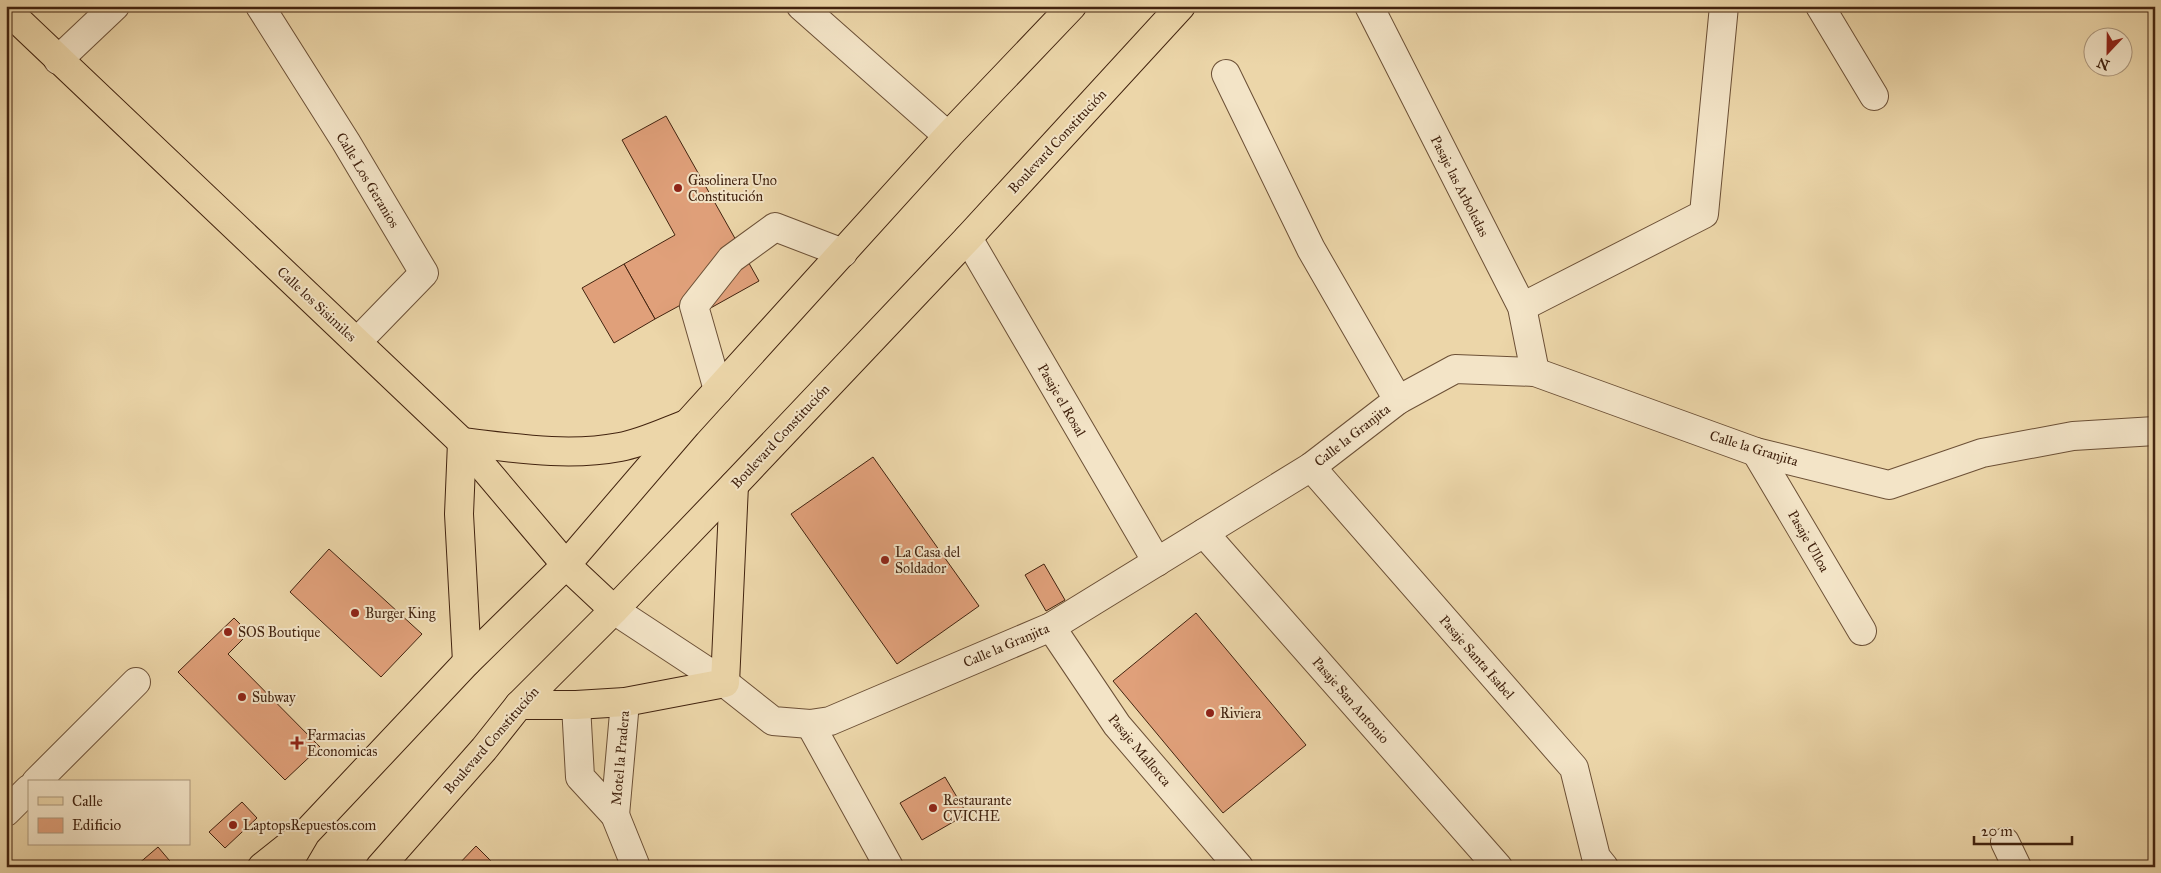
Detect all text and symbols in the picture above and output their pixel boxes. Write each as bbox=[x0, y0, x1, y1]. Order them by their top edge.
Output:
north arrow bbox=[2084, 28, 2134, 78]
text: N bbox=[2095, 53, 2112, 74]
street label: Boulevard Constitución bbox=[1005, 85, 1110, 197]
street label: Calle Los Geranios bbox=[332, 129, 403, 231]
street label: Pasaje las Arboledas bbox=[1427, 133, 1492, 240]
place label: Gasolinera Uno Constitución bbox=[688, 172, 777, 205]
marker: Gasolinera Uno Constitución bbox=[672, 182, 684, 194]
street label: Calle los Sisimiles bbox=[274, 263, 360, 345]
street label: Pasaje el Rosal bbox=[1034, 361, 1089, 440]
street label: Boulevard Constitución bbox=[728, 380, 833, 492]
street label: Calle la Granjita bbox=[1311, 400, 1394, 470]
street label: Calle la Granjita bbox=[1708, 427, 1800, 470]
street label: Pasaje Ulloa bbox=[1784, 507, 1833, 575]
place label: La Casa del Soldador bbox=[895, 544, 961, 577]
marker: La Casa del Soldador bbox=[879, 554, 891, 566]
place label: Burger King bbox=[365, 605, 436, 622]
marker: Burger King bbox=[349, 607, 361, 619]
street label: Pasaje Santa Isabel bbox=[1436, 612, 1518, 703]
street label: Calle la Granjita bbox=[961, 620, 1052, 671]
place label: SOS Boutique bbox=[238, 624, 321, 642]
marker: SOS Boutique bbox=[222, 626, 234, 638]
street label: Pasaje San Antonio bbox=[1308, 654, 1393, 747]
street label: Boulevard Constitución bbox=[440, 683, 543, 797]
place label: Subway bbox=[252, 689, 296, 706]
marker: Subway bbox=[236, 691, 248, 703]
place label: Riviera bbox=[1220, 705, 1261, 722]
marker: Riviera bbox=[1204, 707, 1216, 719]
street label: Motel la Pradera bbox=[608, 710, 633, 806]
street label: Pasaje Mallorca bbox=[1105, 711, 1175, 790]
place label: Farmacias Economicas bbox=[307, 727, 377, 760]
marker: Farmacias Economicas bbox=[291, 737, 303, 749]
legend bbox=[28, 780, 190, 846]
text: Calle bbox=[72, 792, 103, 810]
place label: Restaurante CVICHE bbox=[943, 792, 1012, 825]
marker: Restaurante CVICHE bbox=[927, 802, 939, 814]
scale bar bbox=[1974, 813, 2071, 845]
text: Edificio bbox=[72, 816, 121, 834]
place label: LaptopsRepuestos.com bbox=[243, 817, 377, 834]
marker: LaptopsRepuestos.com bbox=[227, 819, 239, 831]
text: 20 m bbox=[1981, 822, 2013, 840]

